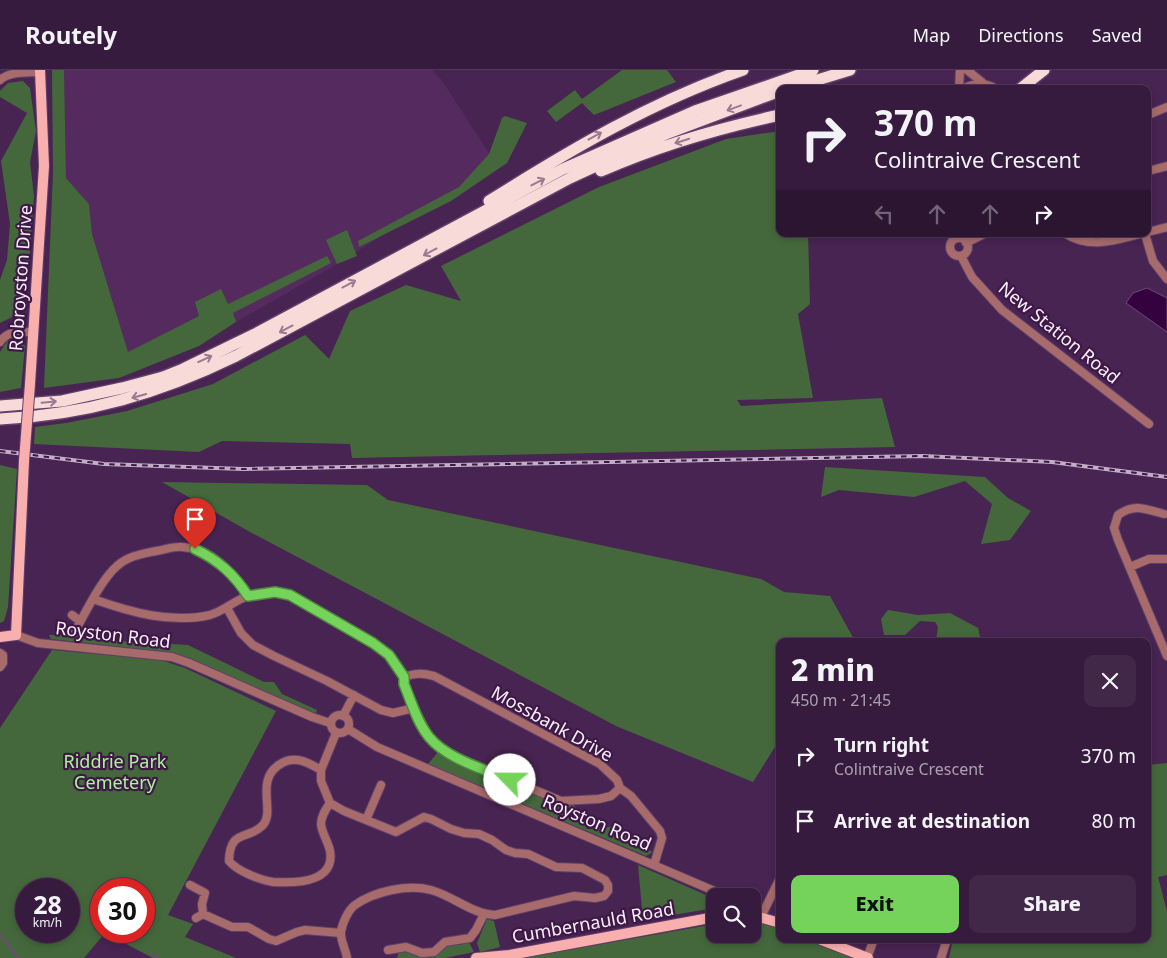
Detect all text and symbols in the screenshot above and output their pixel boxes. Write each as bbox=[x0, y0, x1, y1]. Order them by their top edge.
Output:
text: Routely bbox=[25, 18, 117, 51]
text: Map bbox=[913, 23, 950, 47]
text: Directions bbox=[978, 23, 1064, 47]
text: Saved bbox=[1092, 23, 1142, 47]
text: 370 m bbox=[874, 99, 977, 146]
one-way arrow bbox=[726, 103, 742, 113]
icon: right bbox=[791, 105, 856, 170]
one-way arrow bbox=[588, 131, 602, 141]
one-way arrow bbox=[674, 136, 690, 146]
text: Colintraive Crescent bbox=[874, 144, 1080, 174]
one-way arrow bbox=[530, 177, 545, 186]
icon: left bbox=[870, 200, 898, 228]
icon: ahead bbox=[923, 200, 951, 228]
icon: ahead bbox=[976, 200, 1004, 228]
icon: right bbox=[1029, 200, 1057, 228]
street label: Robroyston Drive bbox=[3, 204, 37, 352]
one-way arrow bbox=[422, 247, 437, 257]
street label: New Station Road bbox=[994, 276, 1125, 389]
one-way arrow bbox=[341, 279, 356, 289]
one-way arrow bbox=[279, 324, 294, 334]
one-way arrow bbox=[197, 354, 212, 364]
one-way arrow bbox=[131, 391, 147, 401]
one-way arrow bbox=[40, 397, 56, 406]
pin bbox=[174, 498, 216, 549]
icon: arrive bbox=[181, 505, 209, 533]
street label: Royston Road bbox=[54, 615, 172, 653]
text: 2 min bbox=[791, 649, 875, 690]
button: close bbox=[1084, 655, 1136, 707]
street label: Mossbank Drive bbox=[487, 680, 618, 766]
text: 450 m · 21:45 bbox=[791, 689, 891, 711]
text: Turn right bbox=[834, 732, 929, 758]
icon: right bbox=[791, 742, 819, 770]
text: 370 m bbox=[1081, 743, 1136, 769]
park label: Riddrie Park Cemetery bbox=[64, 749, 167, 794]
position arrow bbox=[483, 753, 535, 805]
text: Colintraive Crescent bbox=[834, 758, 984, 780]
street label: Royston Road bbox=[539, 788, 655, 856]
icon: arrive bbox=[791, 807, 819, 835]
text: Arrive at destination bbox=[834, 808, 1030, 834]
text: 80 m bbox=[1092, 808, 1136, 834]
button: Exit bbox=[791, 875, 959, 933]
button: Share bbox=[969, 875, 1136, 933]
speed limit sign: 30 bbox=[90, 878, 155, 943]
text: 28 bbox=[33, 887, 62, 921]
map controls bbox=[706, 888, 761, 943]
button: search bbox=[706, 888, 761, 943]
street label: Cumbernauld Road bbox=[510, 896, 676, 948]
text: km/h bbox=[33, 914, 62, 931]

